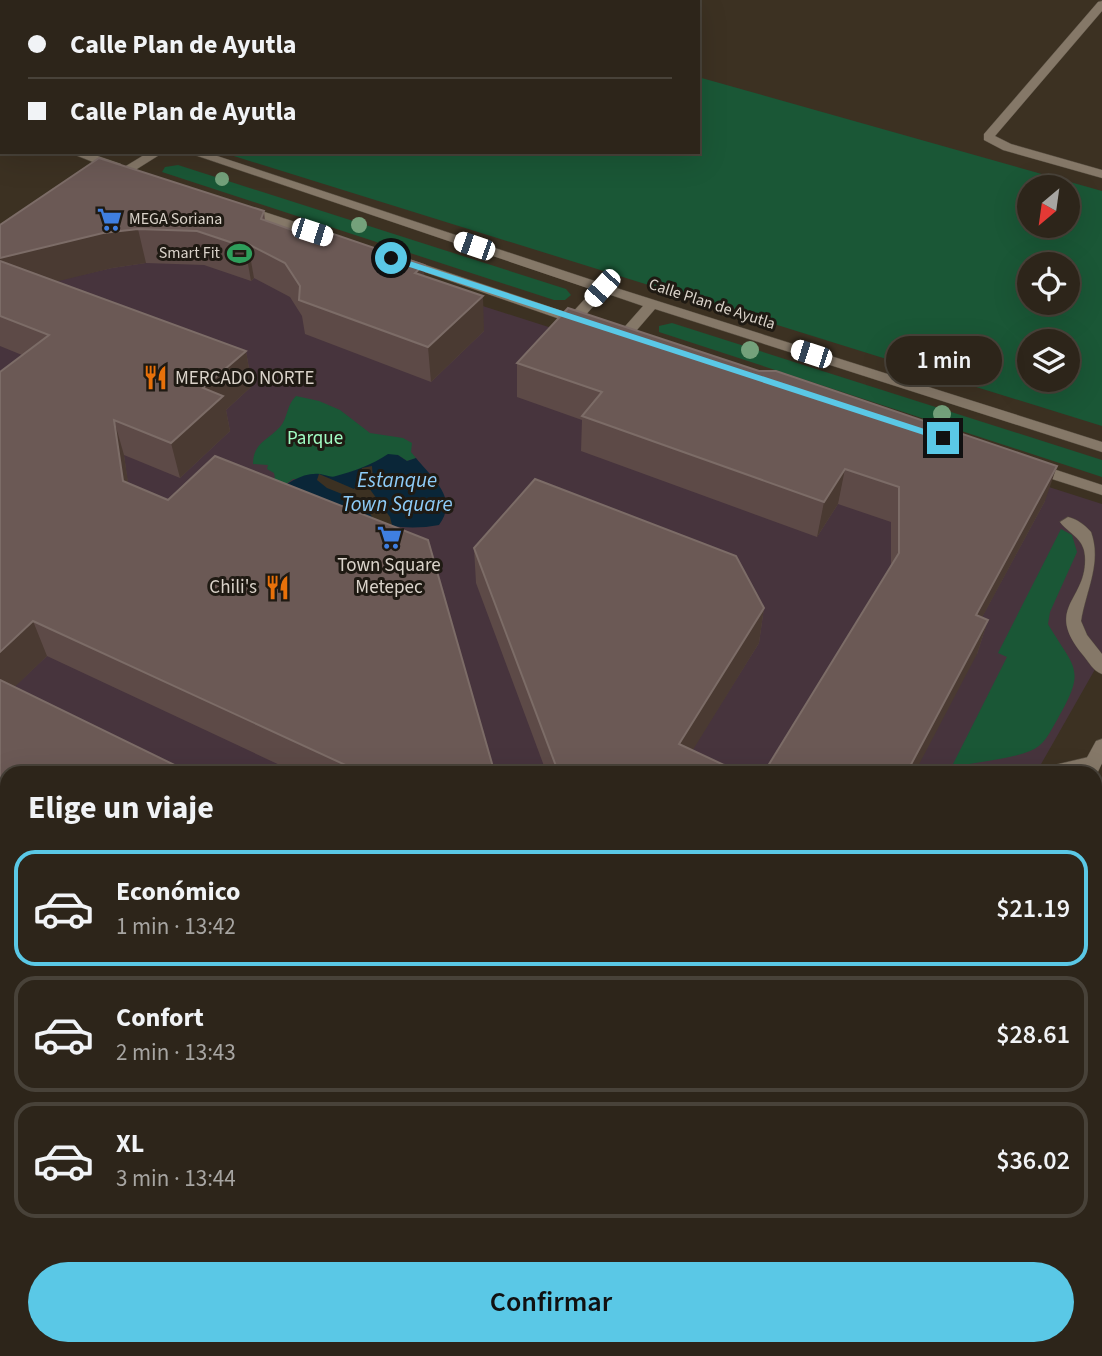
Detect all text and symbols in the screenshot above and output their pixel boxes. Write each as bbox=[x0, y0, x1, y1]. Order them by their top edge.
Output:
text: Calle Plan de Ayutla bbox=[70, 26, 297, 63]
text: Calle Plan de Ayutla bbox=[70, 93, 297, 130]
north arrow bbox=[1017, 175, 1080, 238]
map controls bbox=[1017, 175, 1080, 392]
supermarket icon: MEGA Soriana bbox=[95, 205, 123, 233]
place label: MEGA Soriana bbox=[129, 208, 222, 230]
car bbox=[289, 216, 336, 248]
car bbox=[451, 229, 498, 263]
sports icon: Smart Fit bbox=[226, 239, 254, 267]
place label: Smart Fit bbox=[159, 242, 221, 264]
route start bbox=[375, 242, 407, 274]
button: locate bbox=[1017, 252, 1080, 315]
car bbox=[581, 265, 624, 311]
street label: Calle Plan de Ayutla bbox=[646, 273, 778, 335]
button: layers bbox=[1017, 329, 1080, 392]
callout: 1 min bbox=[885, 336, 1001, 386]
car bbox=[788, 338, 835, 370]
text: 1 min bbox=[917, 344, 971, 377]
restaurant icon: MERCADO NORTE bbox=[141, 364, 169, 392]
place label: MERCADO NORTE bbox=[175, 365, 315, 392]
route end bbox=[927, 422, 959, 454]
park label: Parque bbox=[287, 425, 343, 452]
water label: Estanque Town Square bbox=[341, 465, 453, 519]
supermarket icon: Town Square Metepec bbox=[375, 523, 403, 551]
place label: Town Square Metepec bbox=[337, 552, 441, 601]
restaurant icon: Chili's bbox=[263, 573, 291, 601]
place label: Chili's bbox=[209, 574, 257, 601]
text: Elige un viaje bbox=[28, 785, 214, 831]
text: Económico bbox=[116, 873, 241, 910]
icon: car bbox=[32, 877, 95, 940]
text: $21.19 bbox=[996, 890, 1070, 927]
text: 1 min · 13:42 bbox=[116, 910, 236, 943]
text: Confort bbox=[116, 999, 204, 1036]
icon: car bbox=[32, 1003, 95, 1066]
text: $28.61 bbox=[996, 1016, 1070, 1053]
text: 2 min · 13:43 bbox=[116, 1036, 236, 1069]
text: XL bbox=[116, 1125, 144, 1162]
icon: car bbox=[32, 1129, 95, 1192]
text: $36.02 bbox=[996, 1142, 1070, 1179]
text: 3 min · 13:44 bbox=[116, 1162, 236, 1195]
button: Confirmar bbox=[28, 1262, 1074, 1342]

